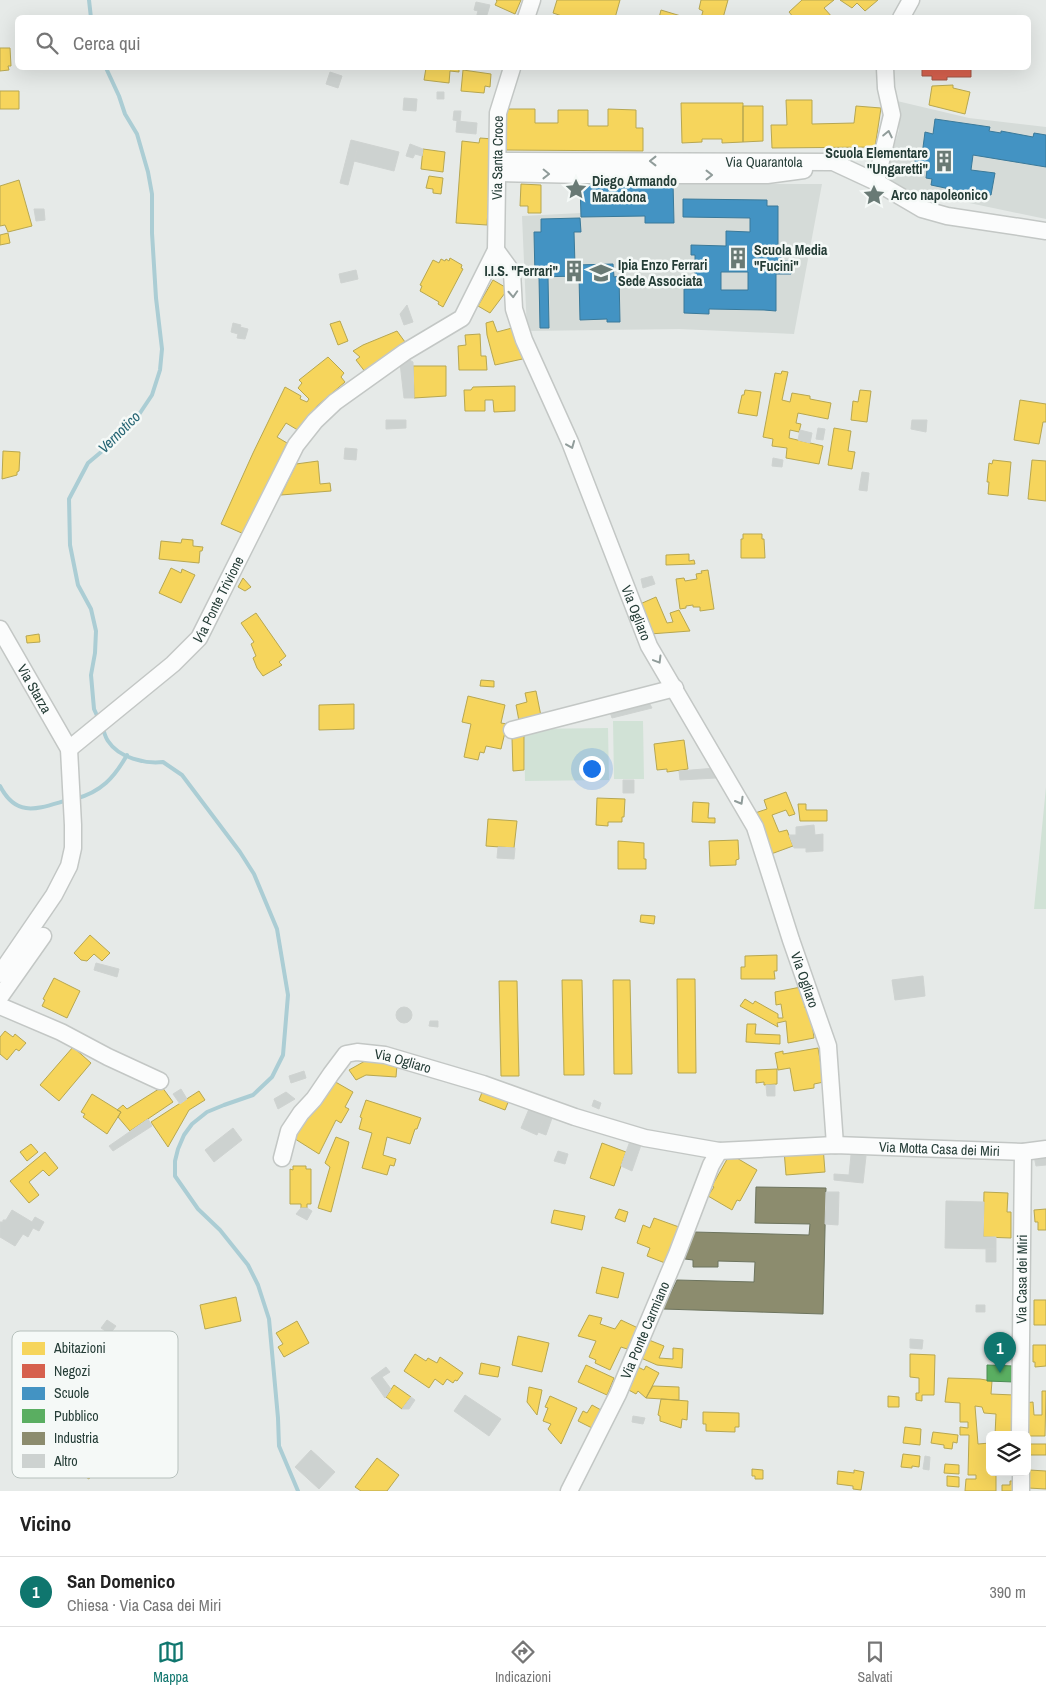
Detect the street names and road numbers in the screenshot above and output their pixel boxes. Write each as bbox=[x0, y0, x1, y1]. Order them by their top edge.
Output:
street label: Via Santa Croce bbox=[488, 116, 507, 200]
street label: Via Quarantola bbox=[725, 153, 803, 171]
street label: Via Ponte Trivione bbox=[189, 553, 248, 648]
street label: Via Ogliaro bbox=[617, 583, 655, 643]
street label: Via Starza bbox=[13, 661, 56, 717]
street label: Via Ogliaro bbox=[787, 949, 823, 1010]
street label: Via Ogliaro bbox=[374, 1045, 433, 1077]
street label: Via Motta Casa dei Miri bbox=[879, 1138, 1000, 1160]
street label: Via Casa dei Miri bbox=[1012, 1234, 1031, 1324]
street label: Via Ponte Carmiano bbox=[616, 1279, 673, 1382]

